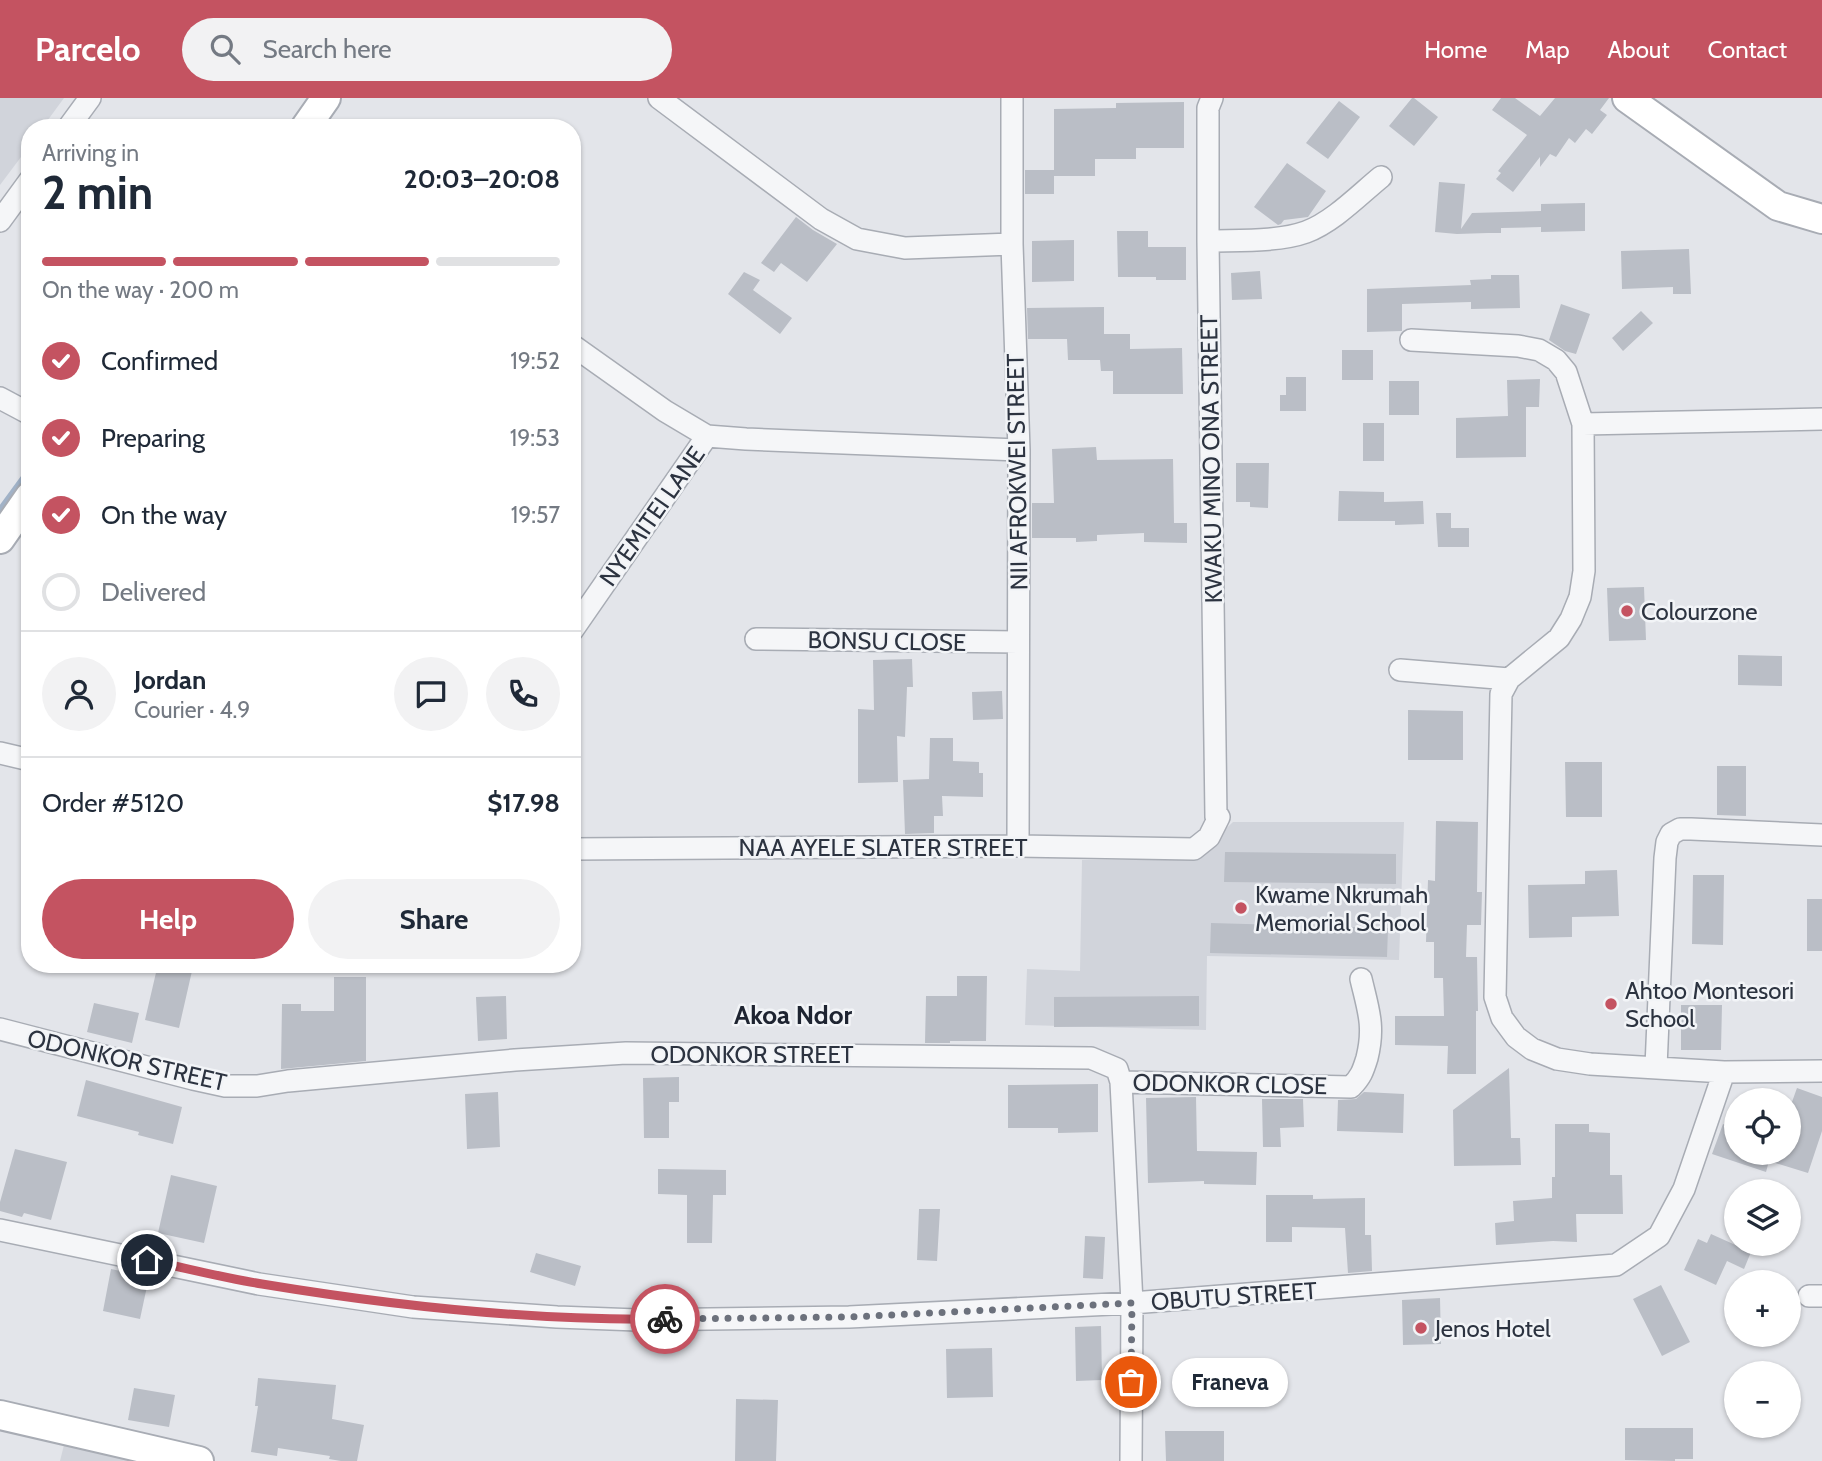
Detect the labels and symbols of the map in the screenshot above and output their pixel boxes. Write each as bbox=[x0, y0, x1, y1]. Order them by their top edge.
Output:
street label: KWAKU MINO ONA STREET bbox=[1194, 314, 1228, 604]
street label: NII AFROKWEI STREET bbox=[1000, 353, 1034, 591]
street label: NYEMITEI LANE bbox=[593, 441, 711, 591]
place label: Colourzone bbox=[1641, 597, 1758, 626]
marker: Colourzone bbox=[1619, 603, 1635, 619]
street label: BONSU CLOSE bbox=[807, 625, 967, 657]
street label: NAA AYELE SLATER STREET bbox=[739, 833, 1028, 862]
place label: Kwame Nkrumah Memorial School bbox=[1255, 880, 1428, 937]
marker: Kwame Nkrumah Memorial School bbox=[1233, 900, 1249, 916]
place label: Ahtoo Montesori School bbox=[1625, 976, 1794, 1033]
marker: Ahtoo Montesori School bbox=[1603, 996, 1619, 1012]
district label: Akoa Ndor bbox=[734, 999, 853, 1031]
street label: ODONKOR STREET bbox=[25, 1023, 229, 1097]
street label: ODONKOR STREET bbox=[650, 1040, 854, 1069]
street label: ODONKOR CLOSE bbox=[1132, 1068, 1328, 1100]
pin bbox=[117, 1230, 177, 1290]
street label: OBUTU STREET bbox=[1150, 1276, 1318, 1316]
courier bbox=[630, 1284, 700, 1354]
place label: Jenos Hotel bbox=[1434, 1314, 1551, 1343]
marker: Jenos Hotel bbox=[1413, 1320, 1429, 1336]
pin bbox=[1101, 1352, 1161, 1412]
callout: Franeva bbox=[1173, 1358, 1288, 1406]

